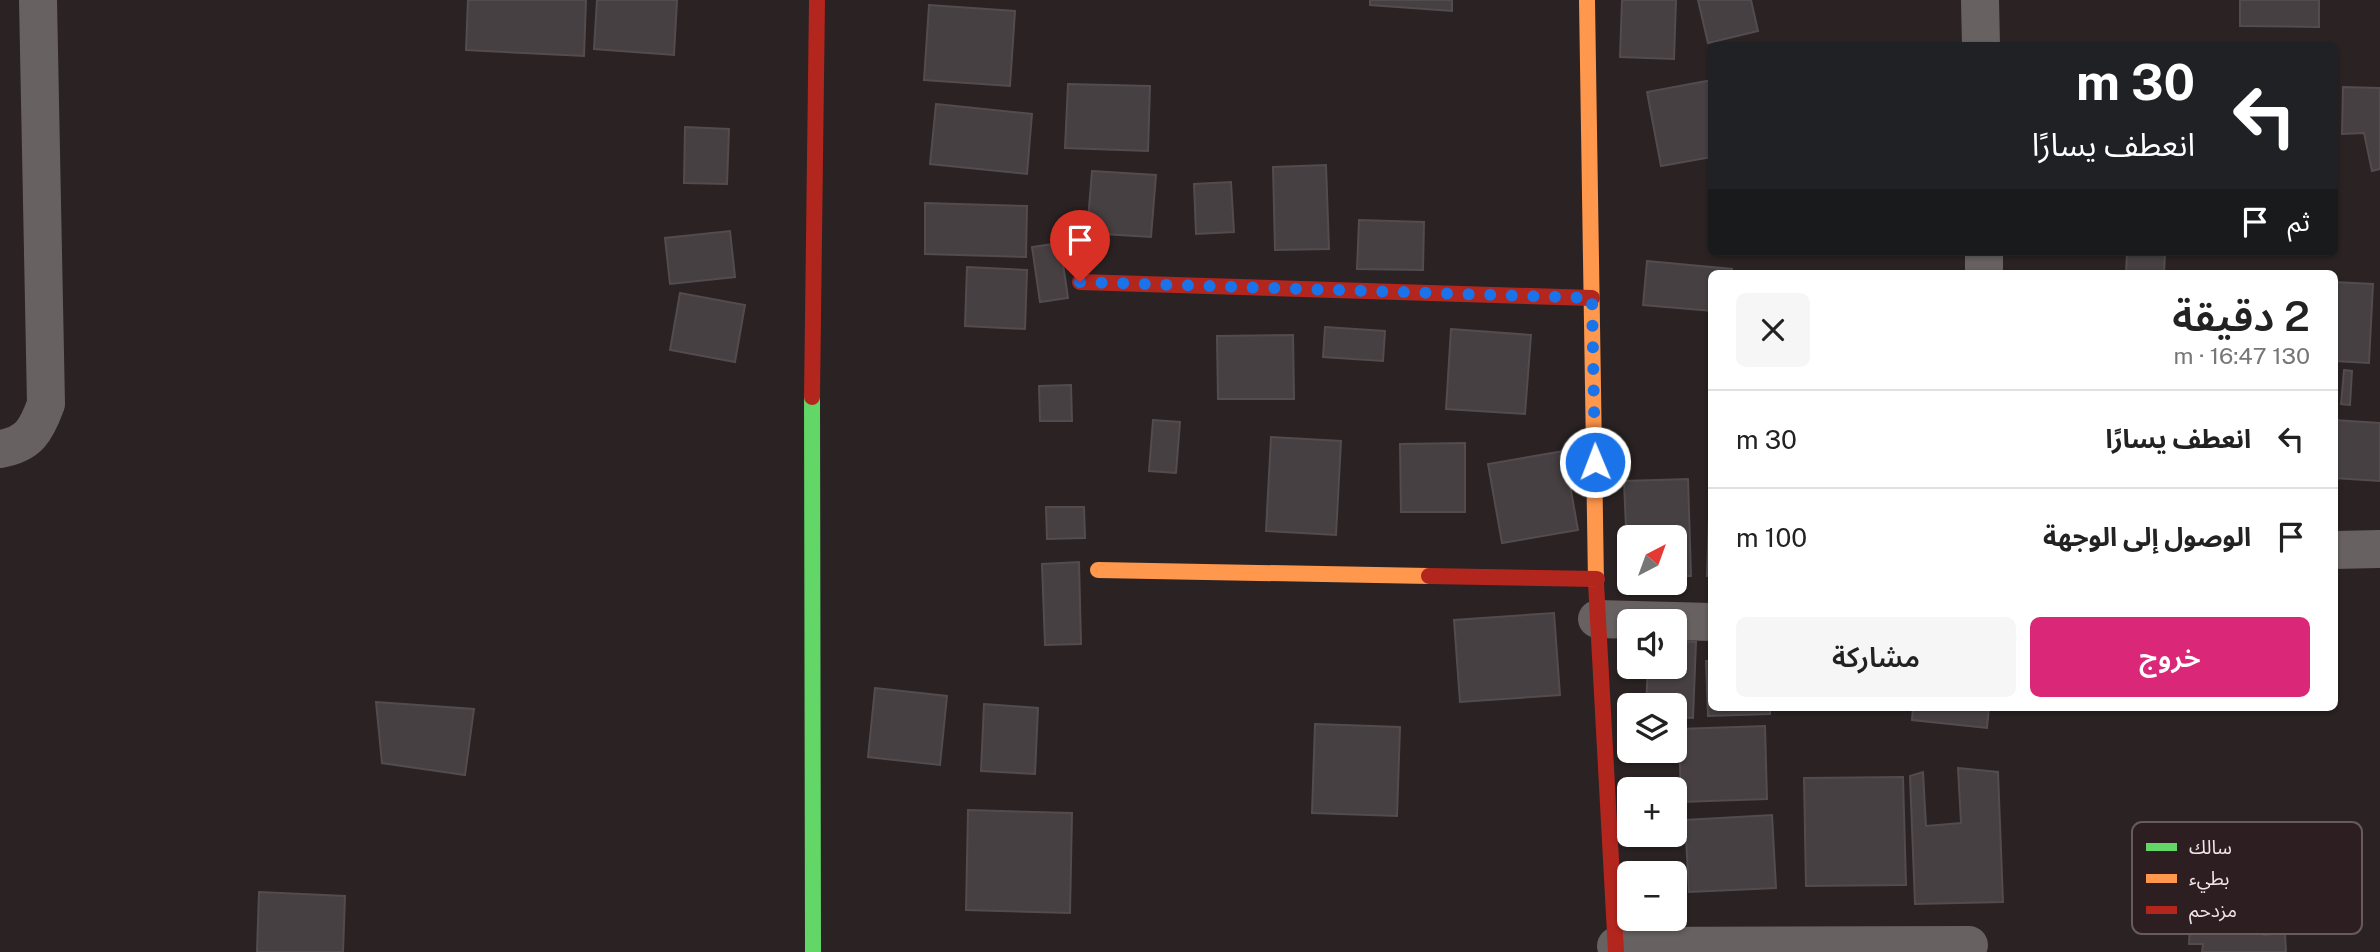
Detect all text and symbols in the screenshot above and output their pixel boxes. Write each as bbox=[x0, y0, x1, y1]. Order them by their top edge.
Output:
text: 30 m bbox=[2076, 53, 2195, 111]
icon: left bbox=[2219, 70, 2310, 161]
text: انعطف يسارًا bbox=[2032, 126, 2195, 163]
icon: arrive bbox=[2236, 203, 2274, 241]
text: ثم bbox=[2288, 206, 2310, 237]
pin bbox=[1050, 210, 1110, 282]
icon: arrive bbox=[1061, 221, 1099, 259]
text: 2 دقيقة bbox=[2172, 291, 2310, 340]
button: close bbox=[1736, 293, 1810, 367]
text: 130 m · 16:47 bbox=[2173, 342, 2310, 369]
icon: left bbox=[2272, 420, 2310, 458]
text: انعطف يسارًا bbox=[2105, 423, 2251, 454]
text: 30 m bbox=[1736, 424, 1797, 455]
position arrow bbox=[1558, 425, 1632, 499]
icon: arrive bbox=[2272, 518, 2310, 556]
text: الوصول إلى الوجهة bbox=[2043, 521, 2251, 552]
text: 100 m bbox=[1736, 522, 1807, 553]
north arrow bbox=[1617, 525, 1687, 595]
map controls bbox=[1617, 525, 1687, 931]
button: sound bbox=[1617, 609, 1687, 679]
button: مشاركة bbox=[1736, 617, 2016, 697]
button: خروج bbox=[2030, 617, 2310, 697]
button: layers bbox=[1617, 693, 1687, 763]
button: + bbox=[1617, 777, 1687, 847]
legend bbox=[2132, 822, 2362, 934]
text: سالك bbox=[2189, 836, 2232, 858]
button: − bbox=[1617, 861, 1687, 931]
text: بطيء bbox=[2189, 867, 2229, 893]
text: مزدحم bbox=[2189, 899, 2237, 925]

